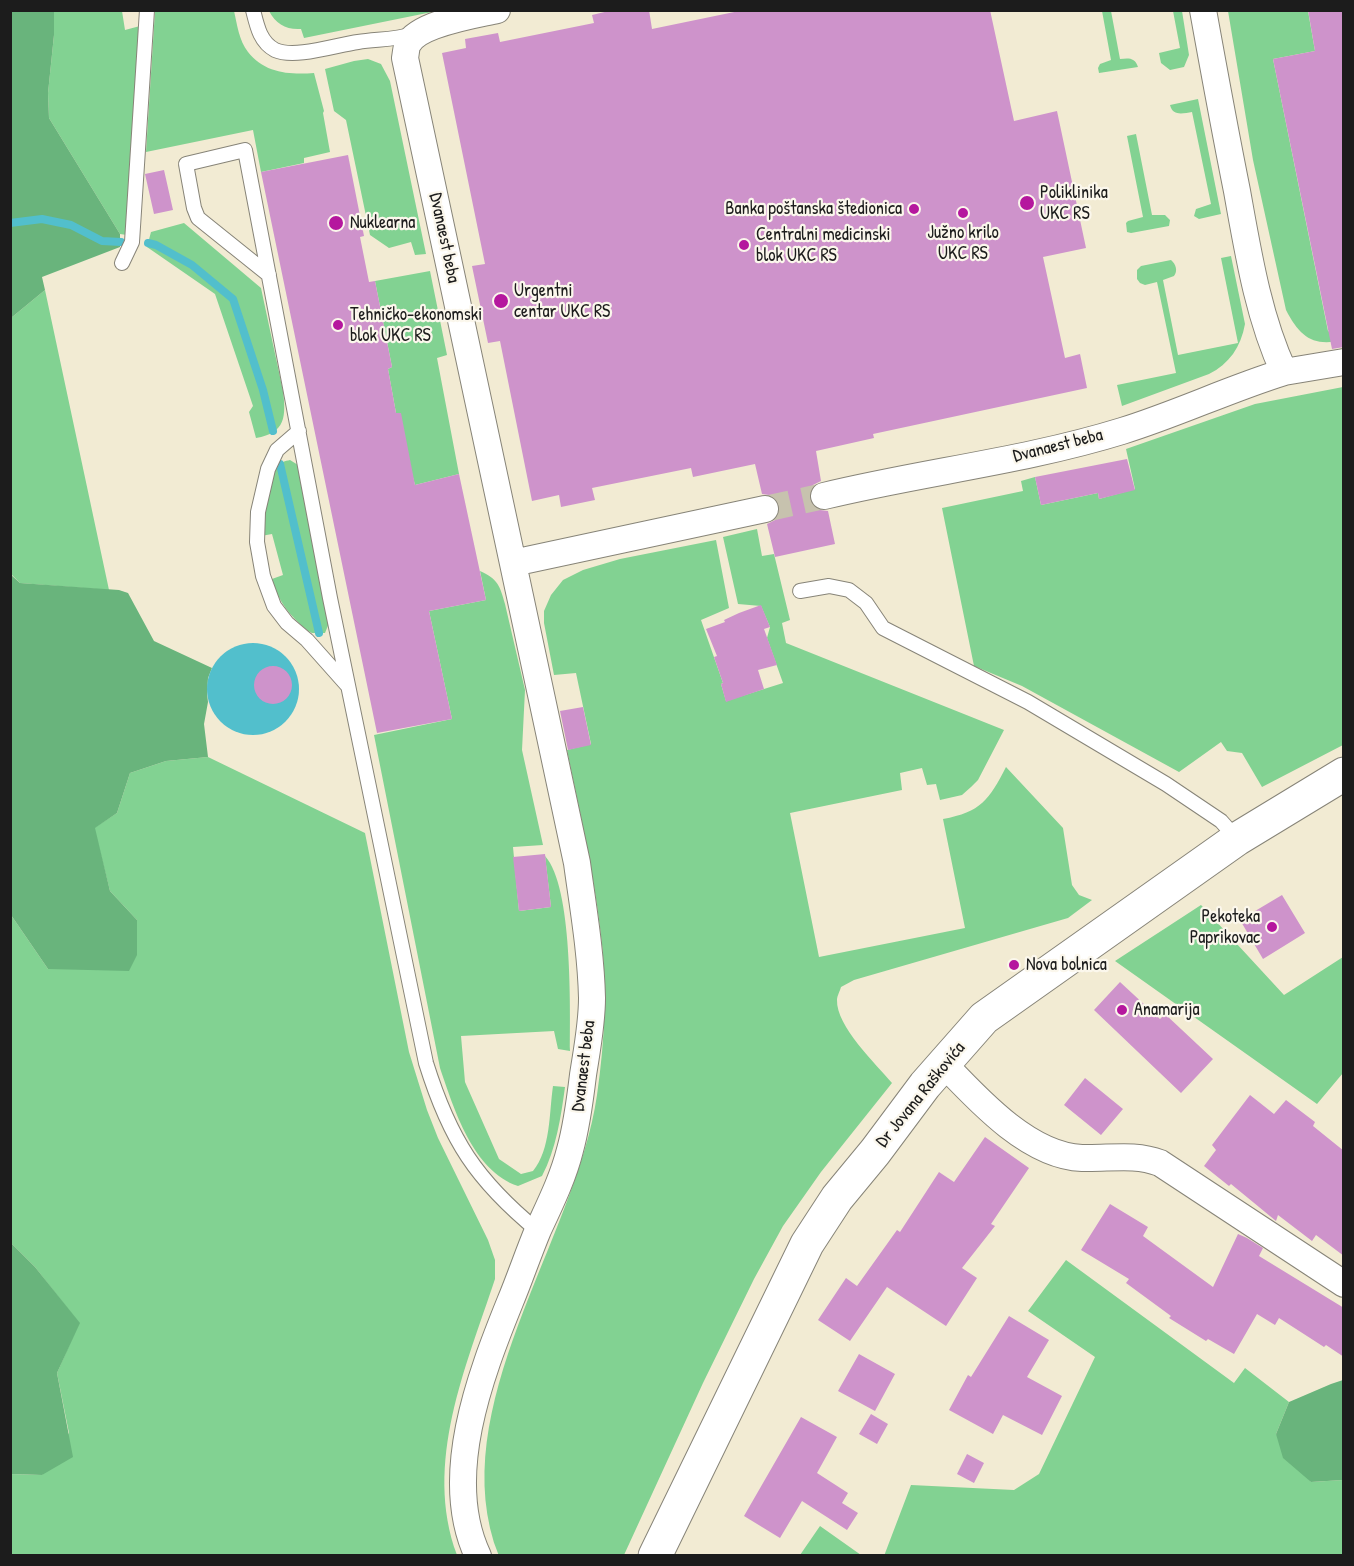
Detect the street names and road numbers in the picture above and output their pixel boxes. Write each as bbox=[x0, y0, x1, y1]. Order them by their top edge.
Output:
street label: Dvanaest beba bbox=[424, 191, 464, 285]
street label: Dvanaest beba bbox=[1011, 424, 1105, 468]
street label: Dvanaest beba bbox=[568, 1019, 600, 1113]
street label: Dr Jovana Raškovića bbox=[872, 1038, 970, 1152]

